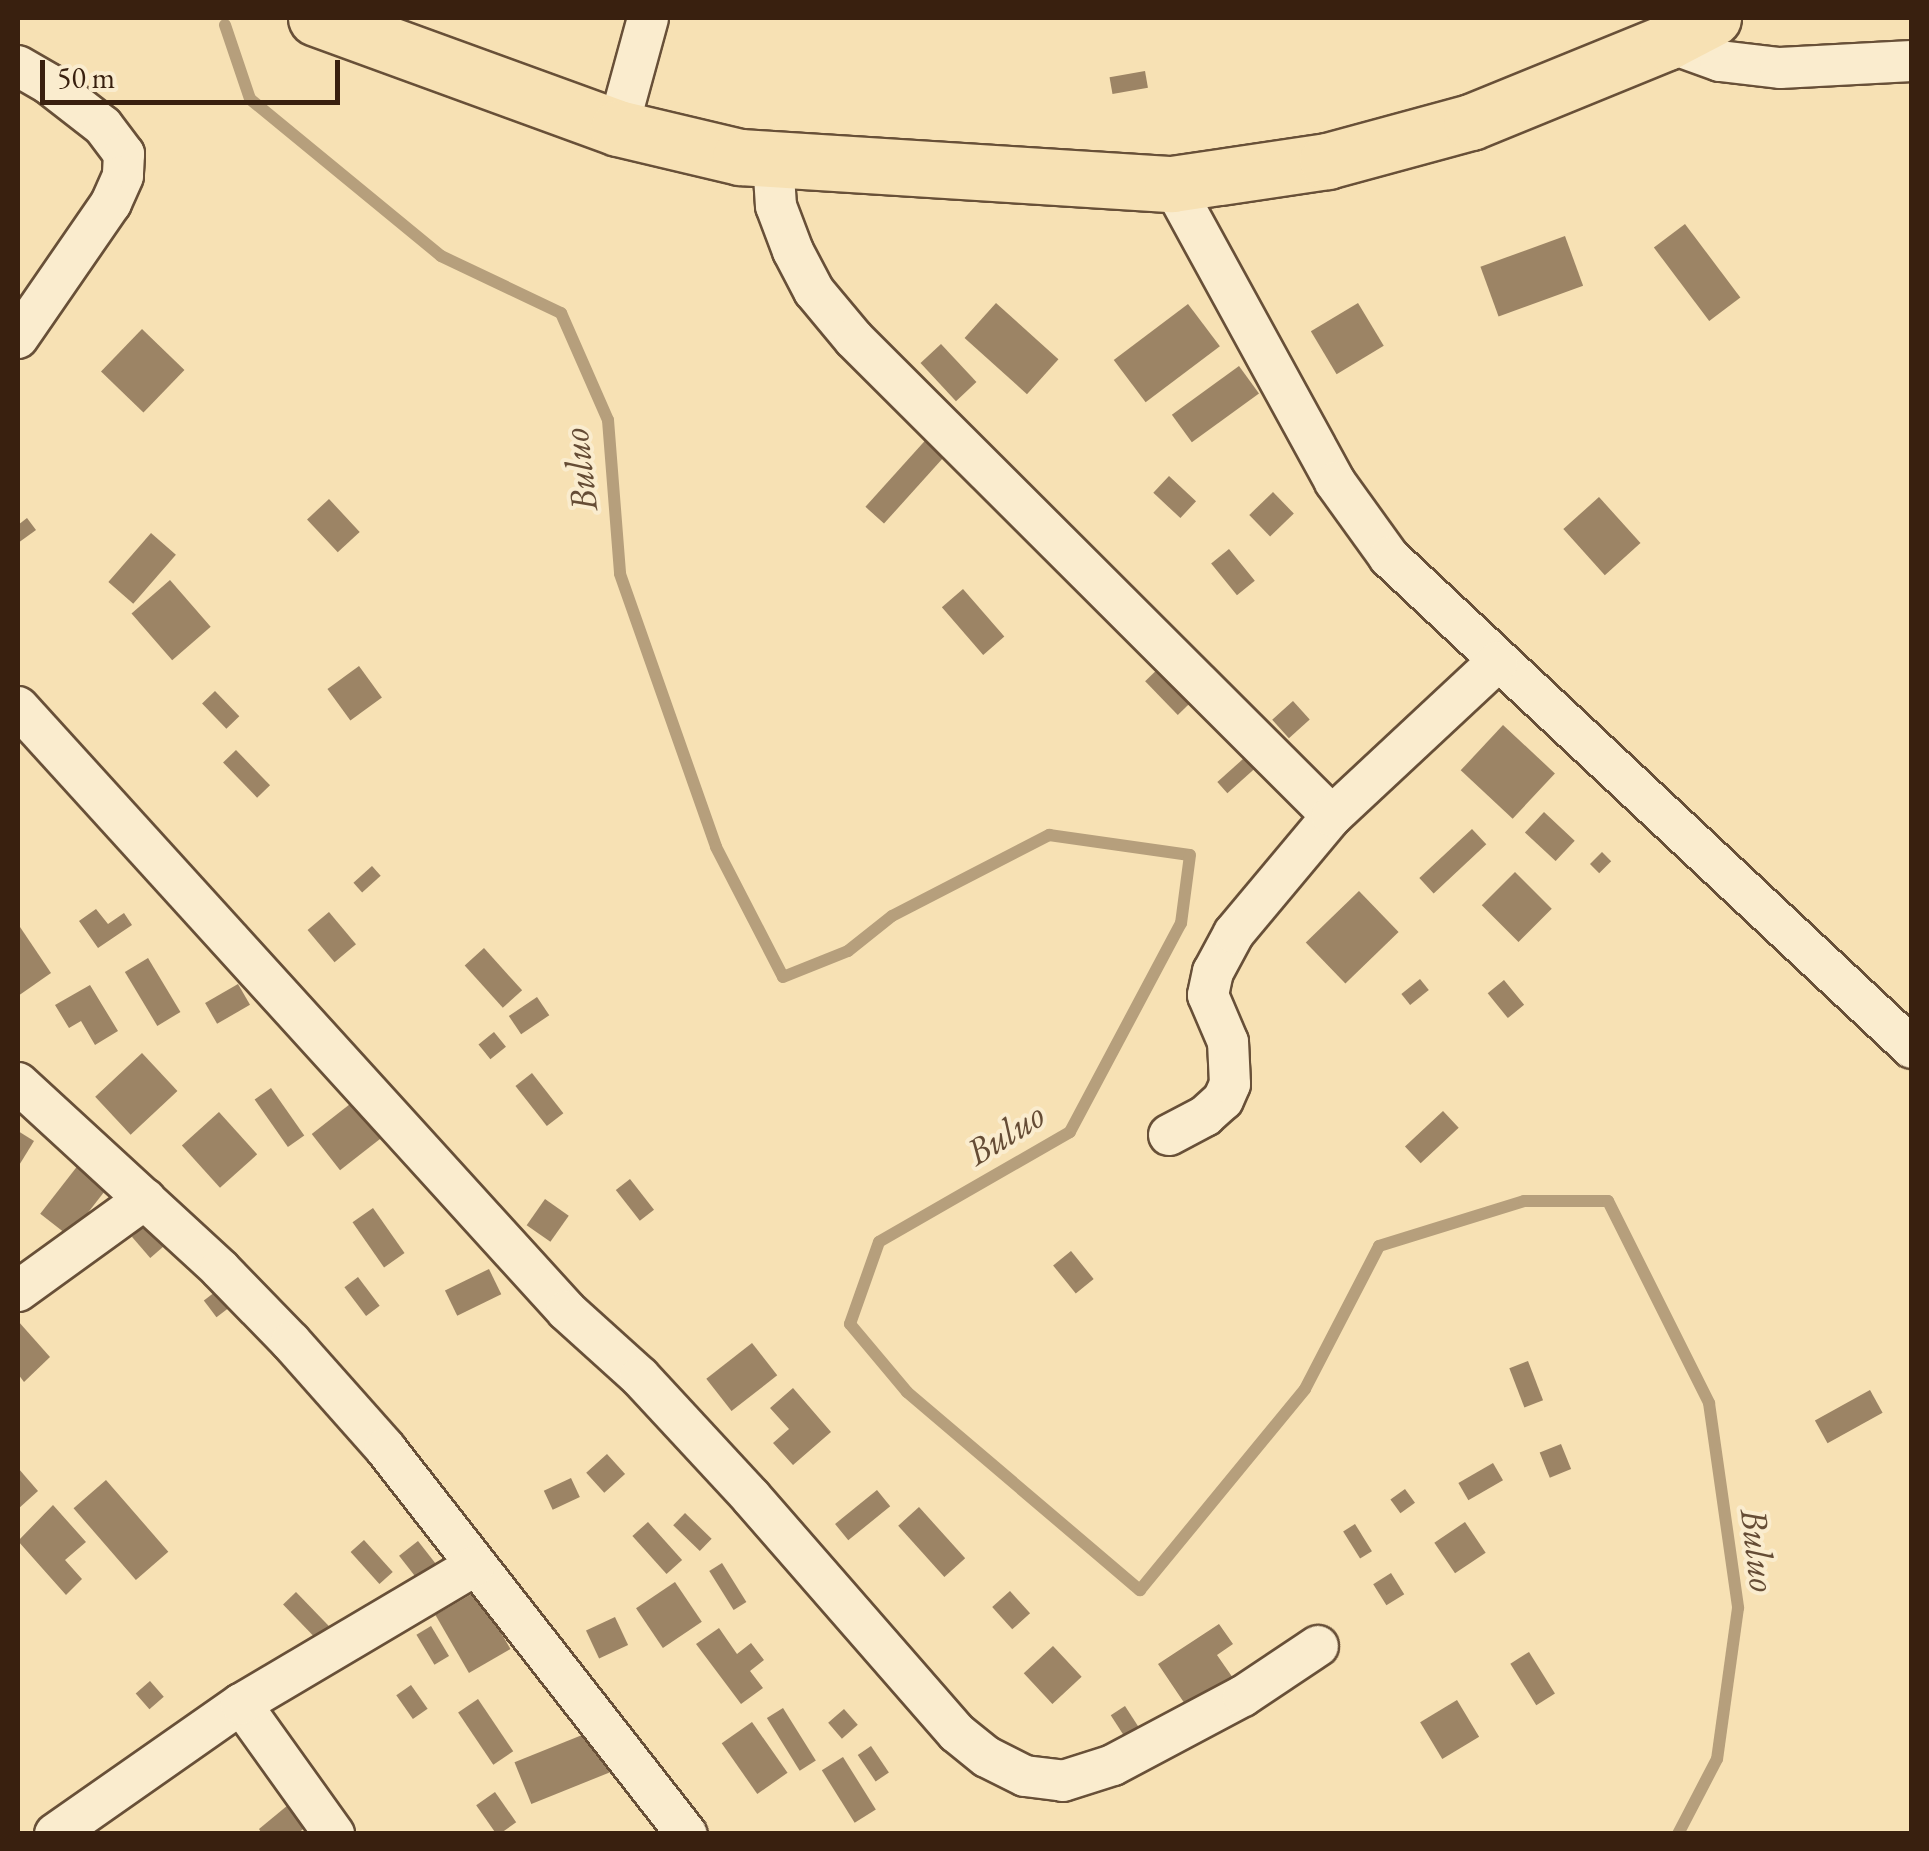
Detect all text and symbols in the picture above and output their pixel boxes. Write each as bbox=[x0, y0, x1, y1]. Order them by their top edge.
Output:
scale bar bbox=[45, 40, 345, 102]
text: 50 m bbox=[57, 58, 115, 97]
water label: Buluo bbox=[551, 426, 607, 514]
water label: Buluo bbox=[957, 1091, 1053, 1175]
water label: Buluo bbox=[1731, 1506, 1787, 1594]

